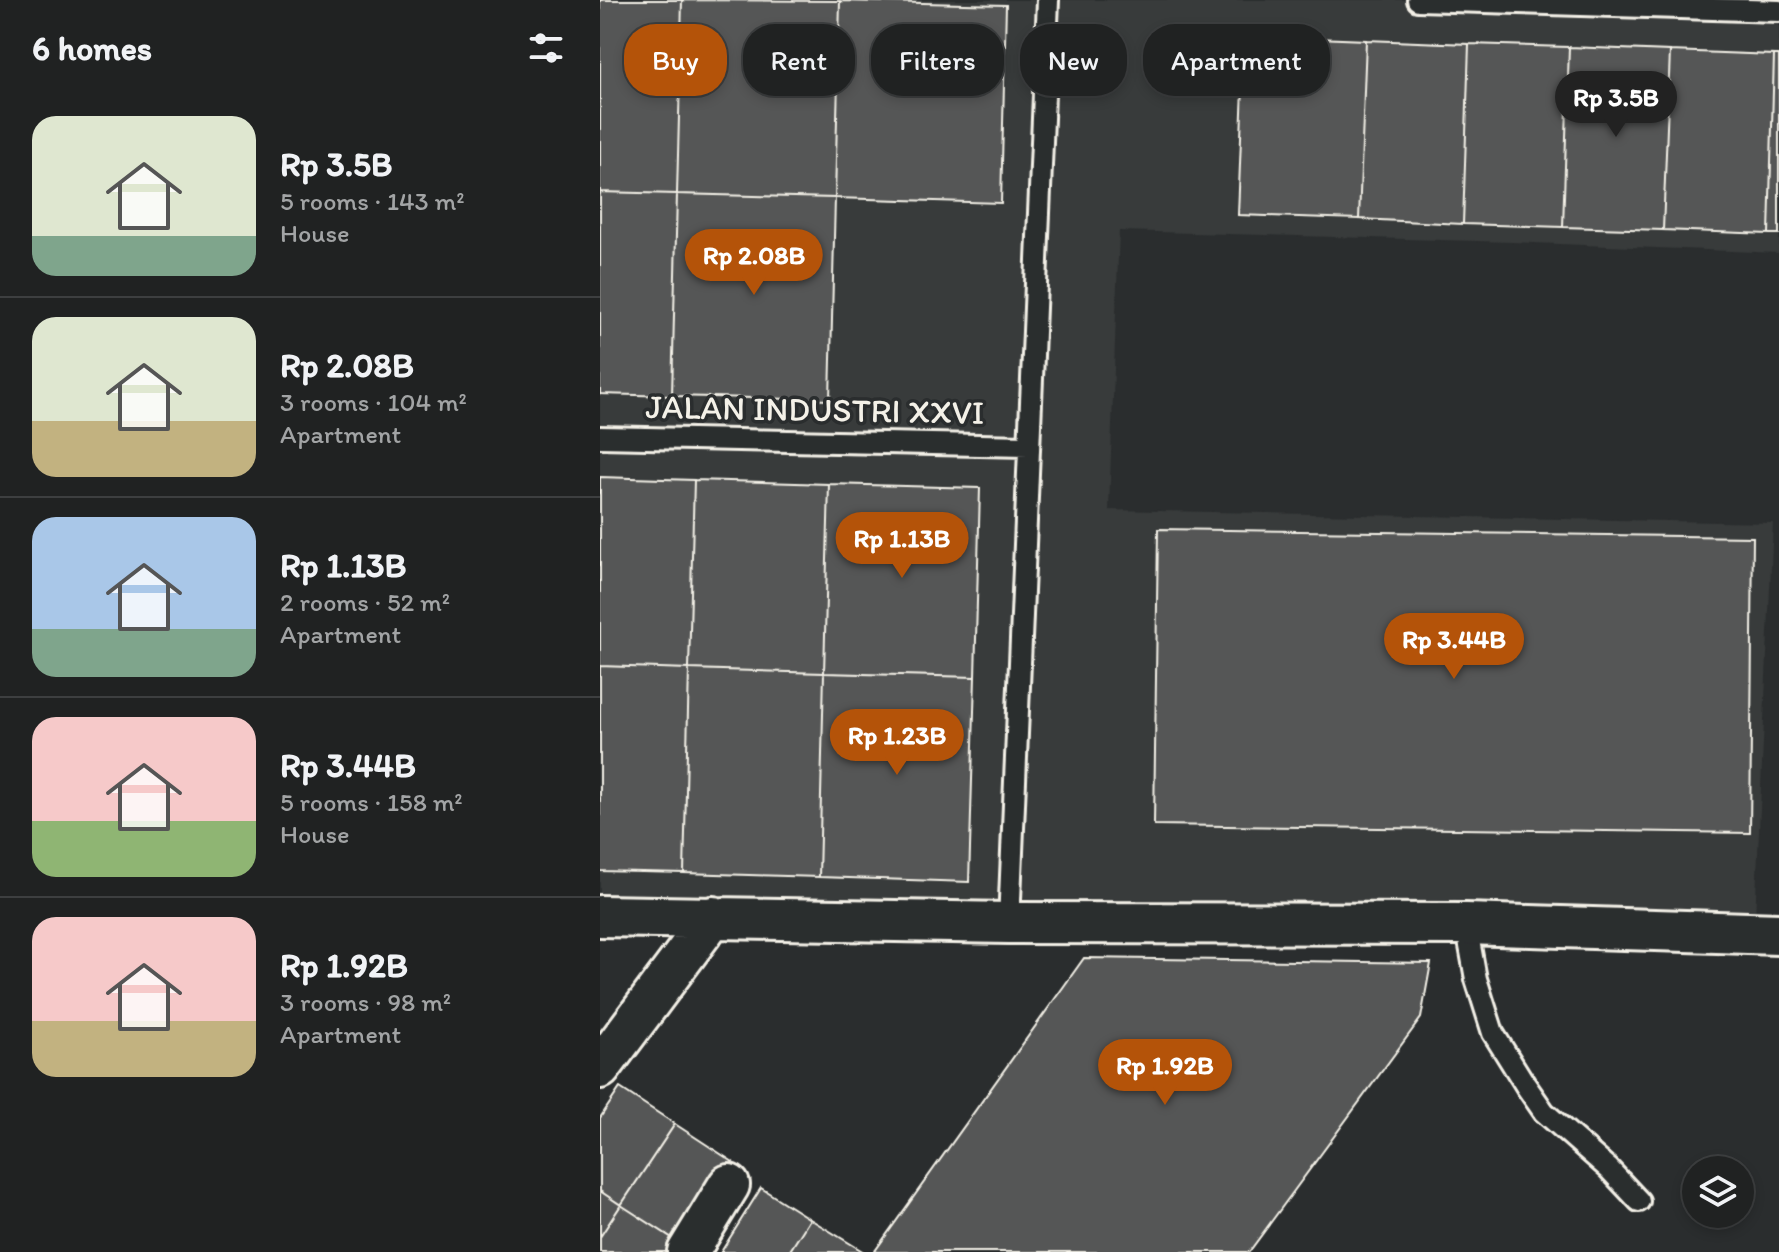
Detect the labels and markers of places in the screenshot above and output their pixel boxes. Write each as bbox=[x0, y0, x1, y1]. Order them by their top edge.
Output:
pin: Rp 3.5B bbox=[1542, 71, 1690, 139]
pin: Rp 2.08B bbox=[671, 229, 837, 297]
pin: Rp 1.13B bbox=[819, 512, 985, 580]
pin: Rp 3.44B bbox=[1371, 613, 1537, 681]
pin: Rp 1.23B bbox=[814, 709, 980, 777]
pin: Rp 1.92B bbox=[1082, 1039, 1248, 1107]

